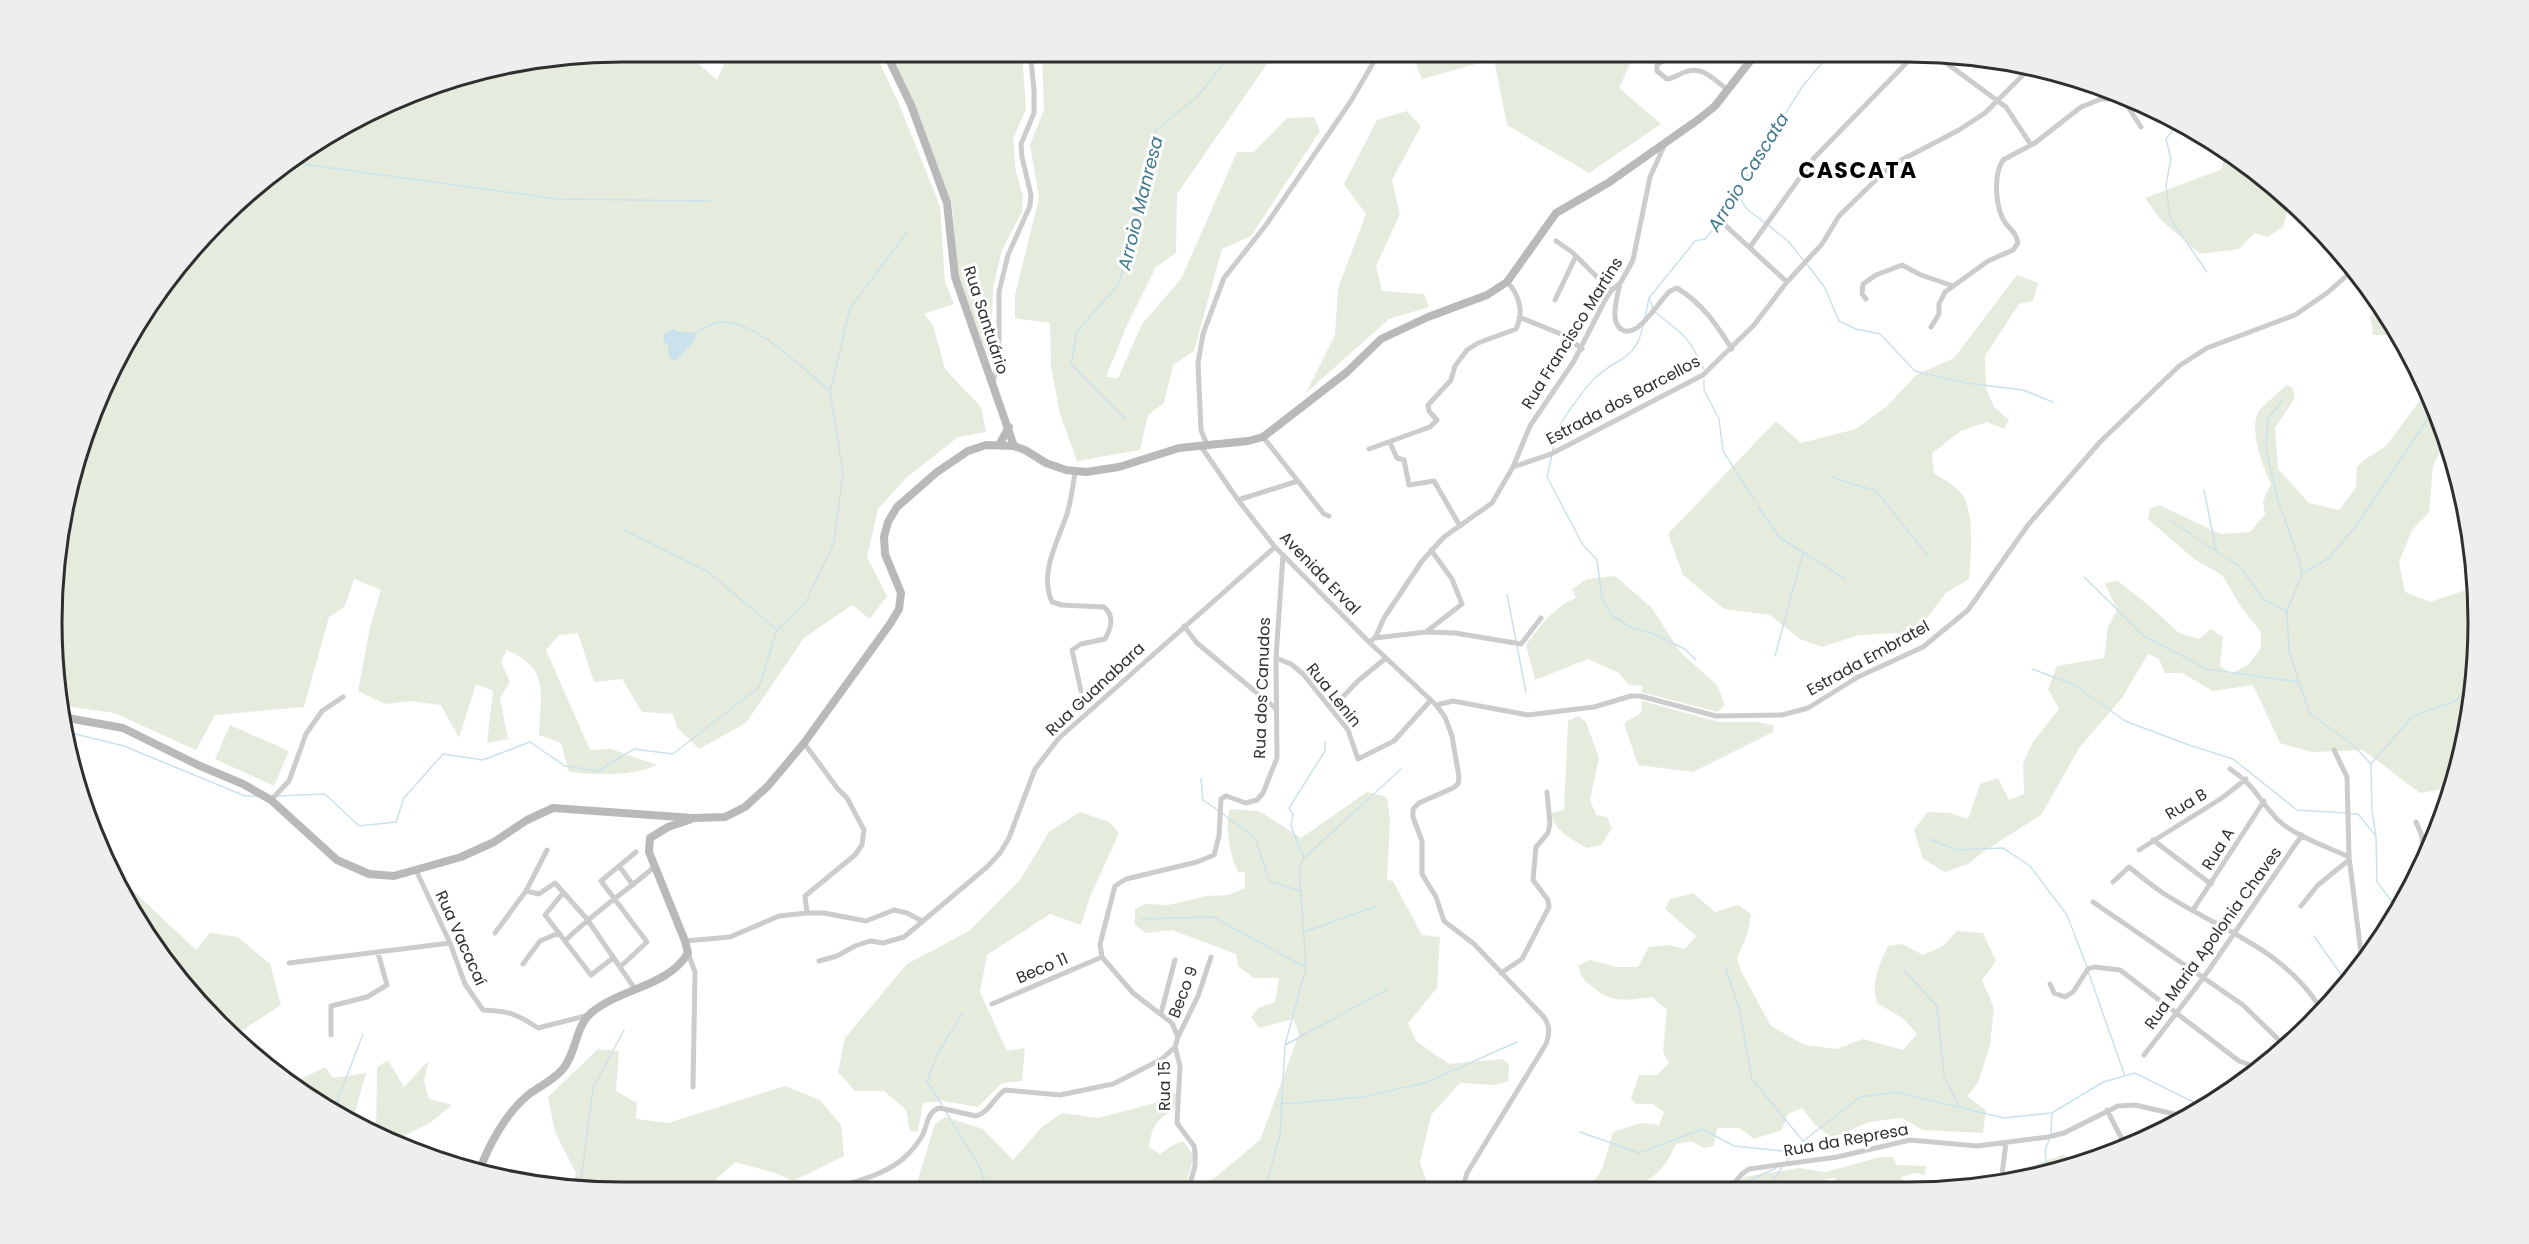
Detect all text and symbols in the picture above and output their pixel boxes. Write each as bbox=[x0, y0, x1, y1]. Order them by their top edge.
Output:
water label: Arroio Cascata bbox=[1701, 108, 1795, 237]
water label: Arroio Manresa bbox=[1111, 134, 1169, 273]
district label: CASCATA bbox=[1798, 155, 1918, 186]
street label: Rua Francisco Martins bbox=[1516, 253, 1628, 413]
street label: Rua Santuário bbox=[958, 263, 1014, 377]
street label: Estrada dos Barcellos bbox=[1542, 350, 1704, 450]
street label: Avenida Erval bbox=[1274, 526, 1366, 620]
street label: Estrada Embratel bbox=[1802, 615, 1934, 701]
street label: Rua dos Canudos bbox=[1248, 617, 1276, 759]
street label: Rua Guanabara bbox=[1040, 637, 1150, 741]
street label: Rua Lenin bbox=[1301, 658, 1367, 732]
street label: Rua B bbox=[2161, 782, 2211, 825]
street label: Rua A bbox=[2196, 823, 2240, 875]
street label: Rua Maria Apolonia Chaves bbox=[2139, 842, 2287, 1034]
street label: Rua Vacacaí bbox=[430, 887, 492, 989]
street label: Beco 11 bbox=[1013, 947, 1071, 989]
street label: Beco 9 bbox=[1163, 963, 1203, 1021]
street label: Rua 15 bbox=[1153, 1061, 1176, 1111]
street label: Rua da Represa bbox=[1782, 1118, 1910, 1162]

